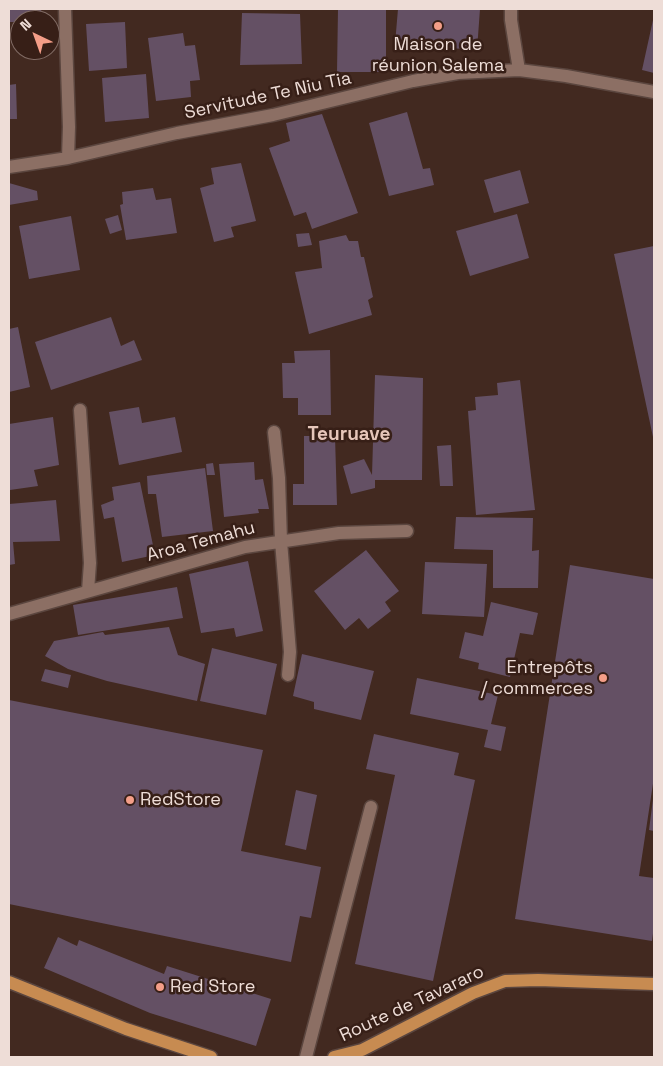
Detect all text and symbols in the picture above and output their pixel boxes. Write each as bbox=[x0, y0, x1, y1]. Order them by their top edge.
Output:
north arrow bbox=[10, 10, 60, 60]
text: N bbox=[16, 15, 35, 34]
marker: Maison de réunion Salema bbox=[432, 20, 444, 32]
place label: Maison de réunion Salema bbox=[372, 34, 504, 76]
street label: Servitude Te Niu Tia bbox=[183, 68, 353, 124]
district label: Teuruave bbox=[308, 424, 390, 446]
street label: Aroa Temahu bbox=[145, 517, 257, 567]
place label: Entrepôts / commerces bbox=[481, 657, 593, 700]
marker: Entrepôts / commerces bbox=[597, 672, 609, 684]
place label: RedStore bbox=[140, 789, 221, 811]
marker: RedStore bbox=[124, 794, 136, 806]
street label: Route de Tavararo bbox=[336, 961, 488, 1047]
place label: Red Store bbox=[170, 976, 255, 998]
marker: Red Store bbox=[154, 981, 166, 993]

